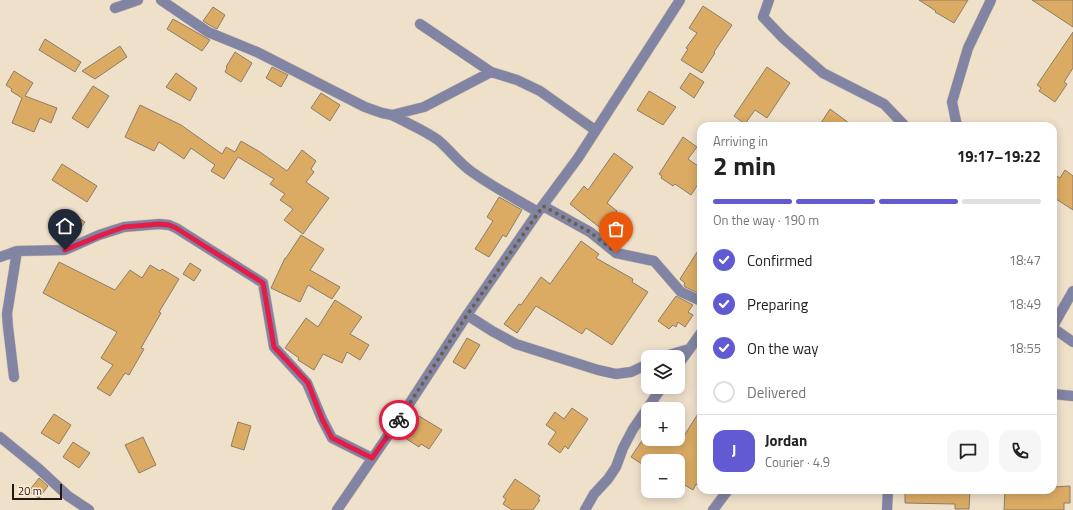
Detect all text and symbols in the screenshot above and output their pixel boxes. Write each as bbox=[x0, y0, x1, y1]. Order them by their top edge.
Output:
text: Arriving in bbox=[713, 131, 768, 151]
text: 19:17–19:22 bbox=[957, 145, 1041, 168]
text: 2 min bbox=[713, 146, 776, 185]
pin bbox=[48, 209, 82, 250]
text: On the way · 190 m bbox=[713, 210, 819, 230]
pin bbox=[599, 212, 633, 253]
icon: home bbox=[54, 215, 76, 237]
icon: bag bbox=[605, 218, 627, 240]
icon: check bbox=[713, 249, 735, 271]
text: Confirmed bbox=[747, 249, 812, 272]
text: 18:47 bbox=[1009, 250, 1041, 270]
icon: check bbox=[713, 293, 735, 315]
text: Preparing bbox=[747, 293, 808, 316]
text: 18:49 bbox=[1009, 294, 1041, 314]
icon: check bbox=[713, 337, 735, 359]
text: On the way bbox=[747, 337, 819, 360]
text: 18:55 bbox=[1009, 338, 1041, 358]
map controls bbox=[641, 350, 685, 498]
button: layers bbox=[641, 350, 685, 394]
text: Delivered bbox=[747, 381, 806, 404]
courier bbox=[379, 400, 419, 440]
button: + bbox=[641, 402, 685, 446]
icon: bike bbox=[388, 409, 410, 431]
text: Jordan bbox=[765, 429, 807, 452]
button: chat bbox=[947, 430, 989, 472]
button: phone bbox=[999, 430, 1041, 472]
text: J bbox=[732, 439, 736, 462]
text: Courier · 4.9 bbox=[765, 452, 830, 472]
button: − bbox=[641, 454, 685, 498]
scale bar bbox=[12, 482, 62, 501]
text: 20 m bbox=[18, 483, 42, 499]

